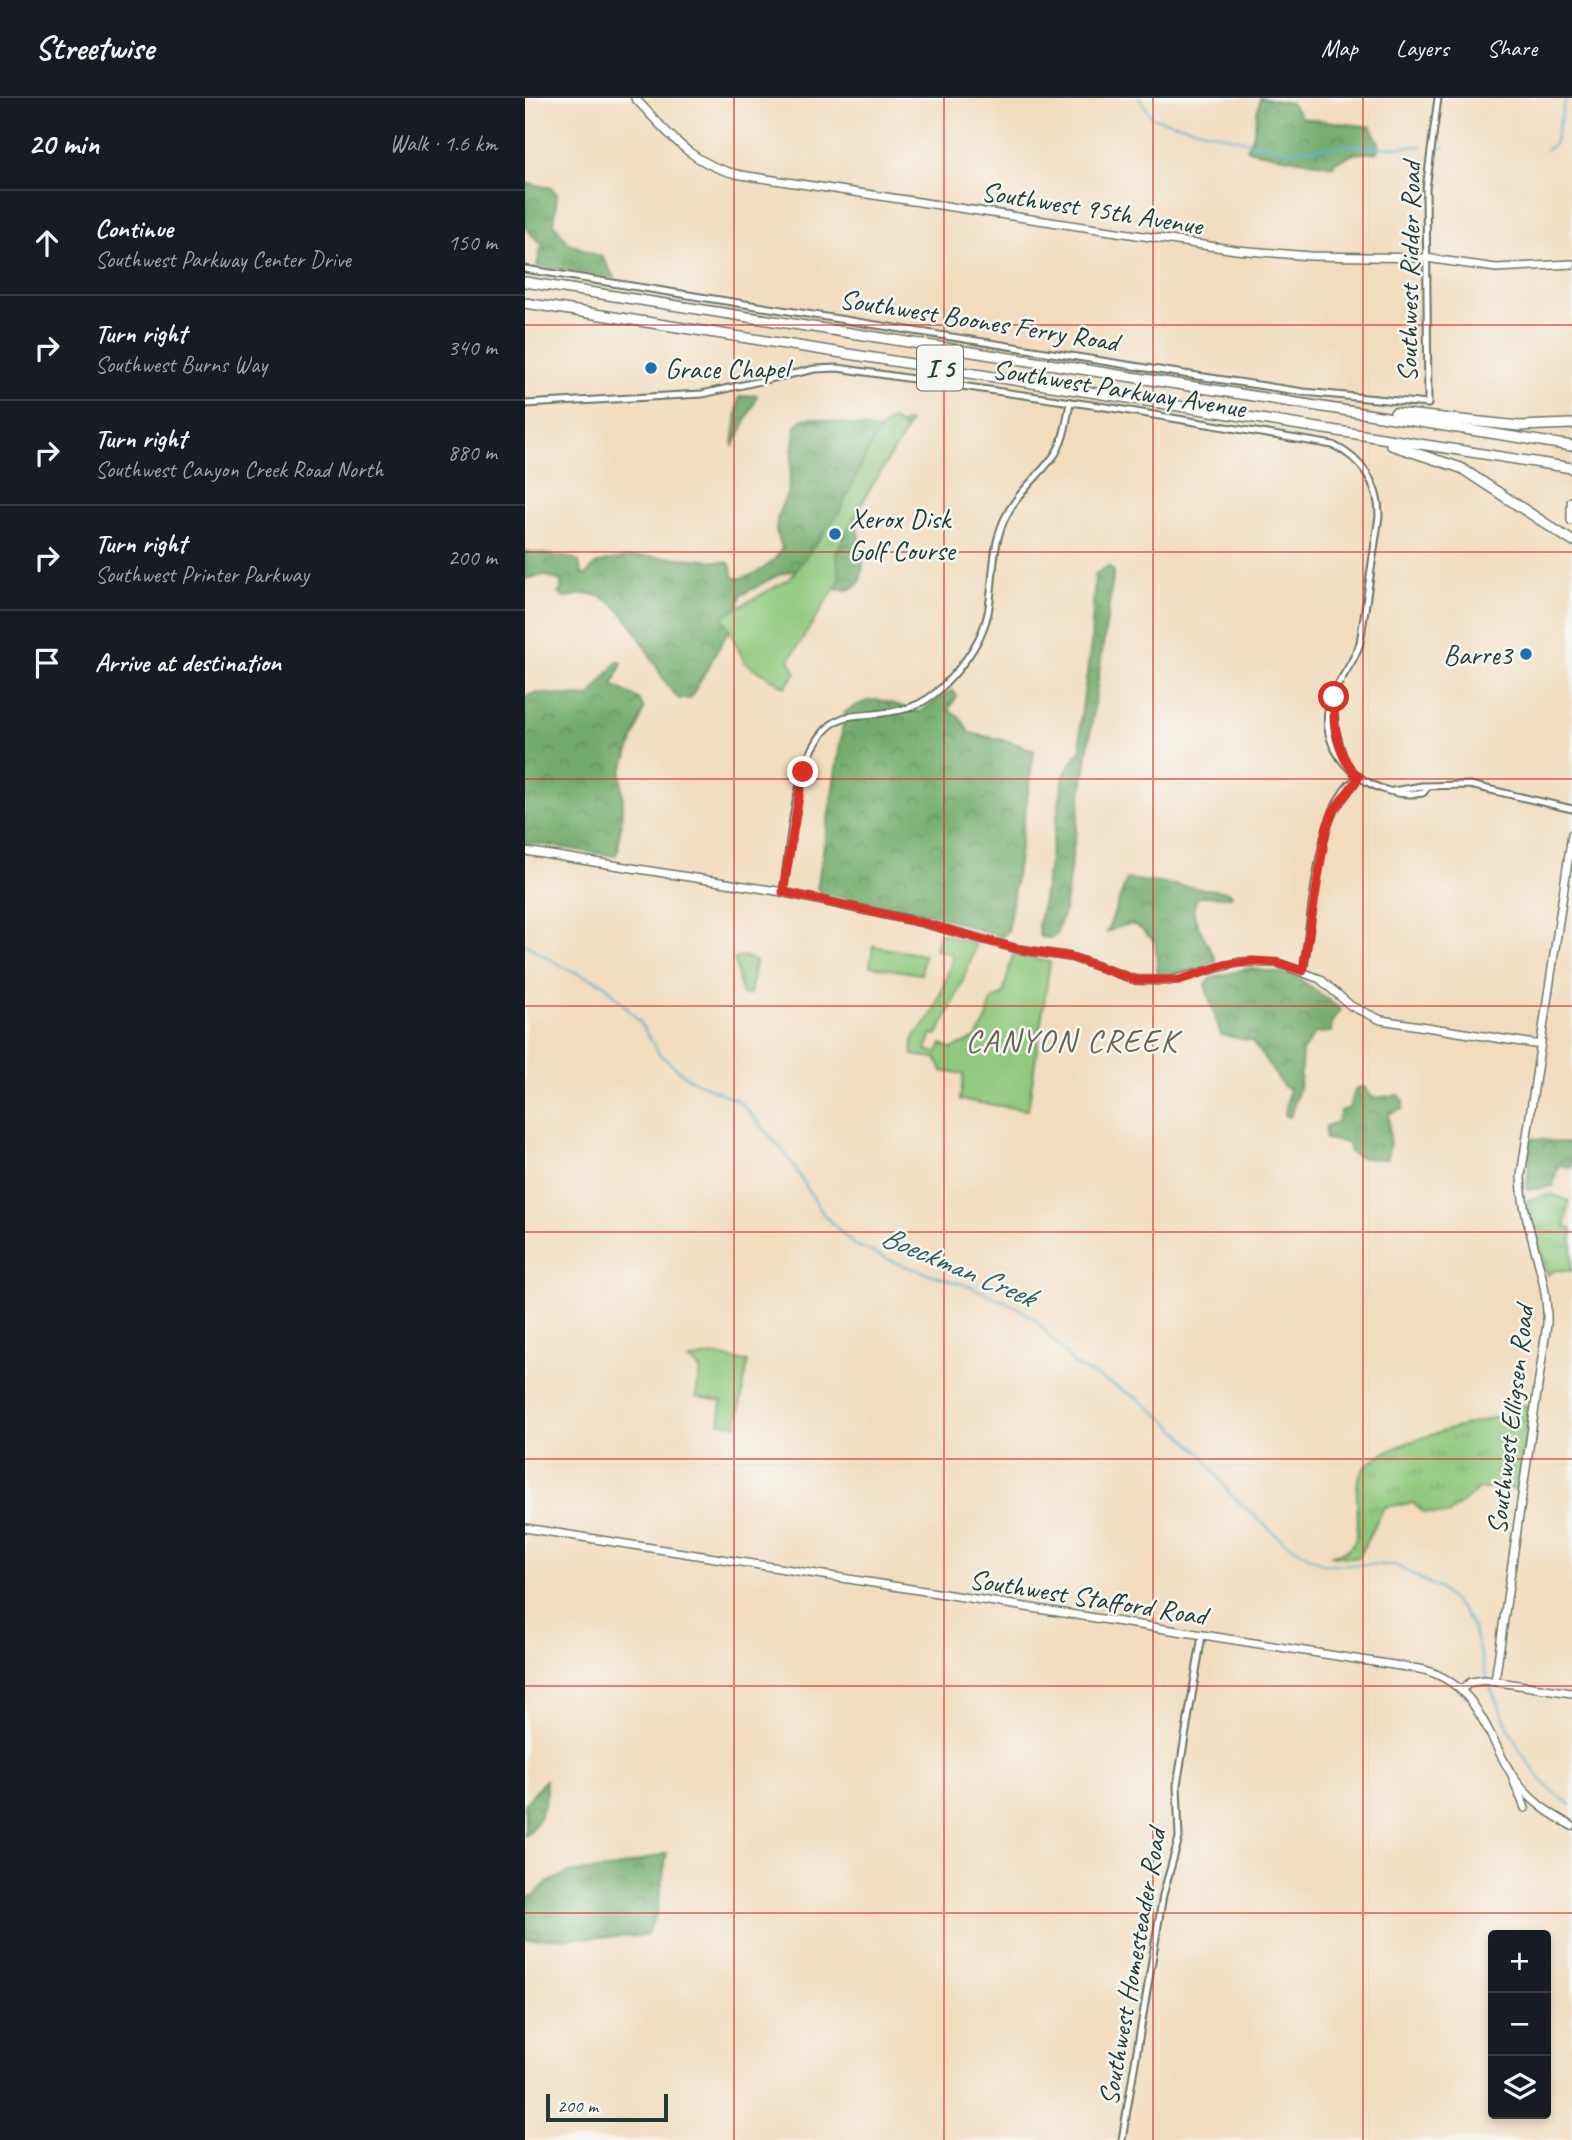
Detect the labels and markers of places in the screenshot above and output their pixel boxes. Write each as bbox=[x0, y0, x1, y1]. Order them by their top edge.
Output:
place label: Grace Chapel bbox=[665, 351, 794, 386]
marker: Grace Chapel bbox=[643, 360, 659, 376]
place label: Xerox Disk Golf Course bbox=[849, 501, 957, 568]
marker: Xerox Disk Golf Course bbox=[827, 526, 843, 542]
place label: Barre3 bbox=[1443, 637, 1514, 672]
marker: Barre3 bbox=[1518, 646, 1534, 662]

